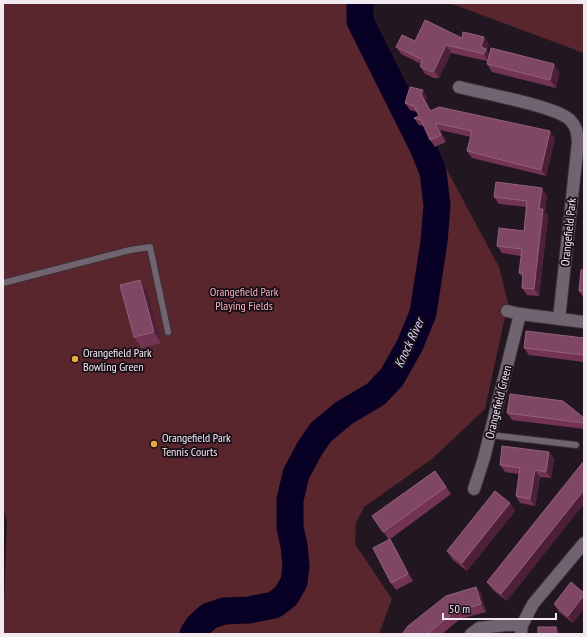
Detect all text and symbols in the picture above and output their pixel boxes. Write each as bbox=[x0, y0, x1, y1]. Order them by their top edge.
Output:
street label: Orangefield Park bbox=[557, 197, 579, 267]
park label: Orangefield Park Playing Fields bbox=[210, 284, 279, 313]
water label: Knock River bbox=[390, 313, 429, 370]
place label: Orangefield Park Bowling Green bbox=[83, 345, 152, 374]
marker: Orangefield Park Bowling Green bbox=[70, 354, 80, 364]
street label: Orangefield Green bbox=[482, 364, 514, 440]
place label: Orangefield Park Tennis Courts bbox=[162, 430, 231, 459]
marker: Orangefield Park Tennis Courts bbox=[149, 439, 159, 449]
scale bar bbox=[443, 595, 556, 621]
text: 50 m bbox=[449, 601, 470, 616]

